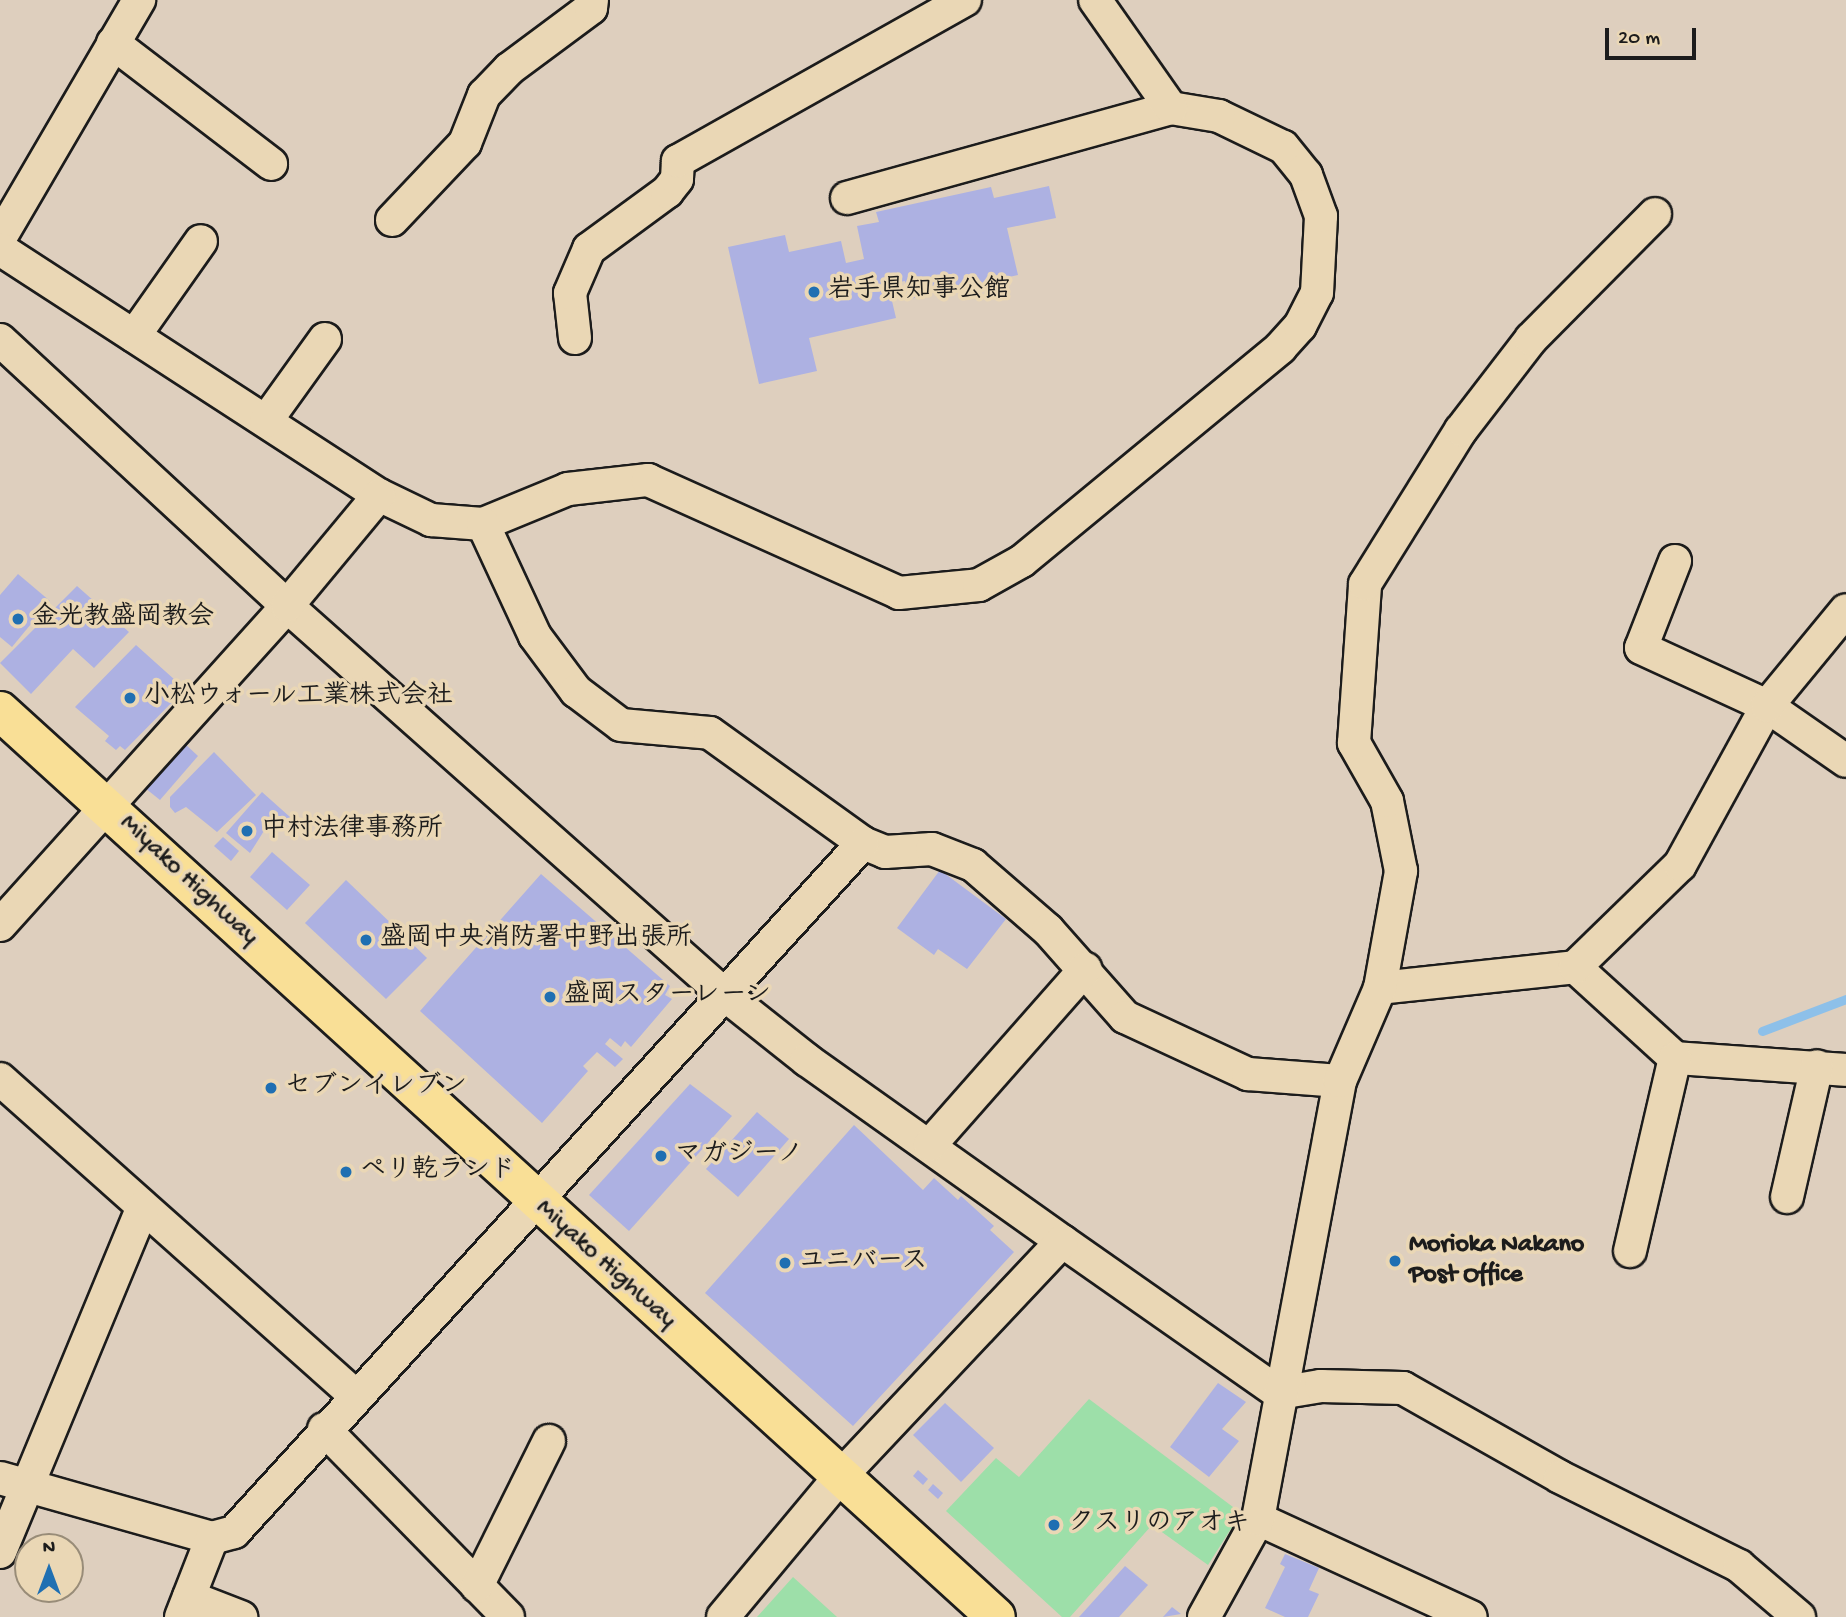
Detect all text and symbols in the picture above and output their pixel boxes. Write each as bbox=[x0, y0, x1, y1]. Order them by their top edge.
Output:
scale bar bbox=[1608, 14, 1699, 58]
text: 20 m bbox=[1618, 27, 1660, 52]
place label: 岩手県知事公館 bbox=[828, 276, 1010, 308]
marker: 岩手県知事公館 bbox=[806, 284, 822, 300]
place label: 金光教盛岡教会 bbox=[32, 603, 214, 635]
marker: 金光教盛岡教会 bbox=[10, 611, 26, 627]
place label: 小松ウォール工業株式会社 bbox=[144, 682, 456, 714]
marker: 小松ウォール工業株式会社 bbox=[122, 690, 138, 706]
street label: Miyako Highway bbox=[112, 809, 264, 953]
place label: 中村法律事務所 bbox=[261, 815, 443, 847]
marker: 中村法律事務所 bbox=[239, 823, 255, 839]
place label: 盛岡中央消防署中野出張所 bbox=[380, 924, 692, 956]
marker: 盛岡中央消防署中野出張所 bbox=[358, 932, 374, 948]
place label: 盛岡スターレーン bbox=[564, 981, 773, 1013]
marker: 盛岡スターレーン bbox=[542, 989, 558, 1005]
place label: セブンイレブン bbox=[285, 1072, 467, 1104]
marker: セブンイレブン bbox=[263, 1080, 279, 1096]
place label: マガジーノ bbox=[675, 1140, 805, 1172]
marker: マガジーノ bbox=[653, 1148, 669, 1164]
place label: ペリ乾ランド bbox=[360, 1156, 516, 1188]
marker: ペリ乾ランド bbox=[338, 1164, 354, 1180]
street label: Miyako Highway bbox=[528, 1194, 682, 1336]
place label: Morioka Nakano Post Office bbox=[1409, 1230, 1584, 1292]
place label: ユニバース bbox=[799, 1247, 929, 1279]
marker: Morioka Nakano Post Office bbox=[1387, 1253, 1403, 1269]
marker: ユニバース bbox=[777, 1255, 793, 1271]
place label: クスリのアオキ bbox=[1068, 1509, 1250, 1541]
marker: クスリのアオキ bbox=[1046, 1517, 1062, 1533]
north arrow bbox=[14, 1533, 84, 1603]
text: N bbox=[43, 1537, 55, 1560]

